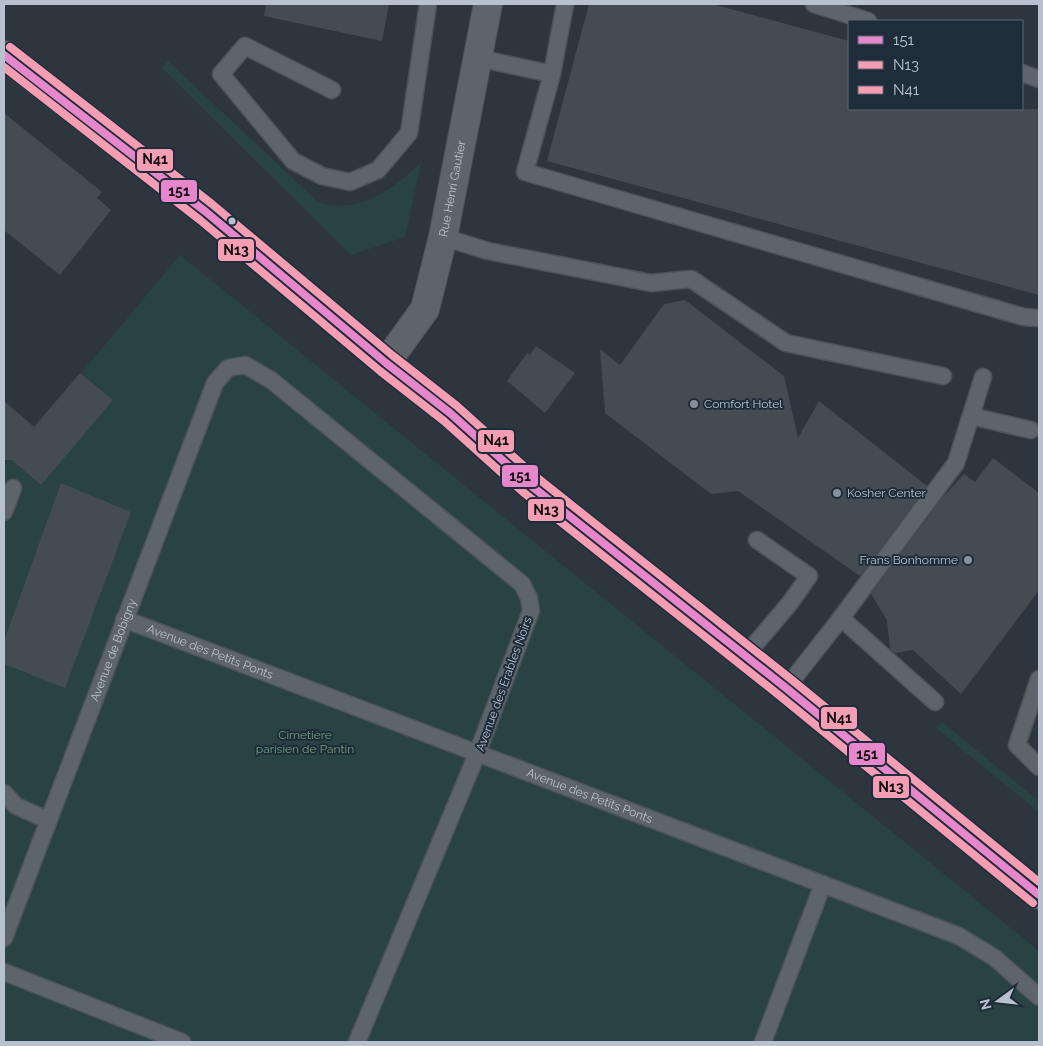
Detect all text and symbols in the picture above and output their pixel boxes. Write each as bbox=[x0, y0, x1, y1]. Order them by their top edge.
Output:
legend bbox=[848, 20, 1023, 110]
text: 151 bbox=[893, 31, 915, 49]
text: N13 bbox=[893, 56, 919, 74]
text: N41 bbox=[893, 81, 920, 99]
street label: Rue Henri Gautier bbox=[436, 139, 469, 238]
line badge: N41 bbox=[136, 148, 174, 172]
text: N41 bbox=[142, 151, 168, 167]
line badge: 151 bbox=[160, 179, 198, 203]
text: 151 bbox=[168, 183, 190, 199]
unlabelled marker bbox=[227, 216, 237, 226]
line badge: N13 bbox=[217, 238, 255, 262]
text: N13 bbox=[223, 242, 249, 258]
place label: Comfort Hotel bbox=[704, 397, 783, 411]
marker: Comfort Hotel bbox=[688, 398, 700, 410]
line badge: N41 bbox=[477, 429, 515, 453]
text: N41 bbox=[483, 432, 509, 448]
line badge: 151 bbox=[501, 464, 539, 488]
text: 151 bbox=[509, 468, 531, 484]
place label: Kosher Center bbox=[847, 486, 926, 500]
marker: Kosher Center bbox=[831, 487, 843, 499]
line badge: N13 bbox=[527, 498, 565, 522]
text: N13 bbox=[533, 502, 559, 518]
place label: Frans Bonhomme bbox=[859, 553, 958, 567]
marker: Frans Bonhomme bbox=[962, 554, 974, 566]
street label: Avenue de Bobigny bbox=[88, 596, 139, 703]
street label: Avenue des Erables Noirs bbox=[473, 615, 535, 753]
street label: Avenue des Petits Ponts bbox=[145, 621, 275, 682]
line badge: N41 bbox=[820, 706, 858, 730]
text: N41 bbox=[826, 710, 852, 726]
park label: Cimetière parisien de Pantin bbox=[256, 728, 354, 756]
line badge: 151 bbox=[848, 742, 886, 766]
text: 151 bbox=[856, 746, 878, 762]
street label: Avenue des Petits Ponts bbox=[525, 765, 655, 826]
line badge: N13 bbox=[872, 775, 910, 799]
text: N13 bbox=[878, 779, 904, 795]
north arrow bbox=[973, 976, 1023, 1026]
text: N bbox=[976, 997, 995, 1012]

